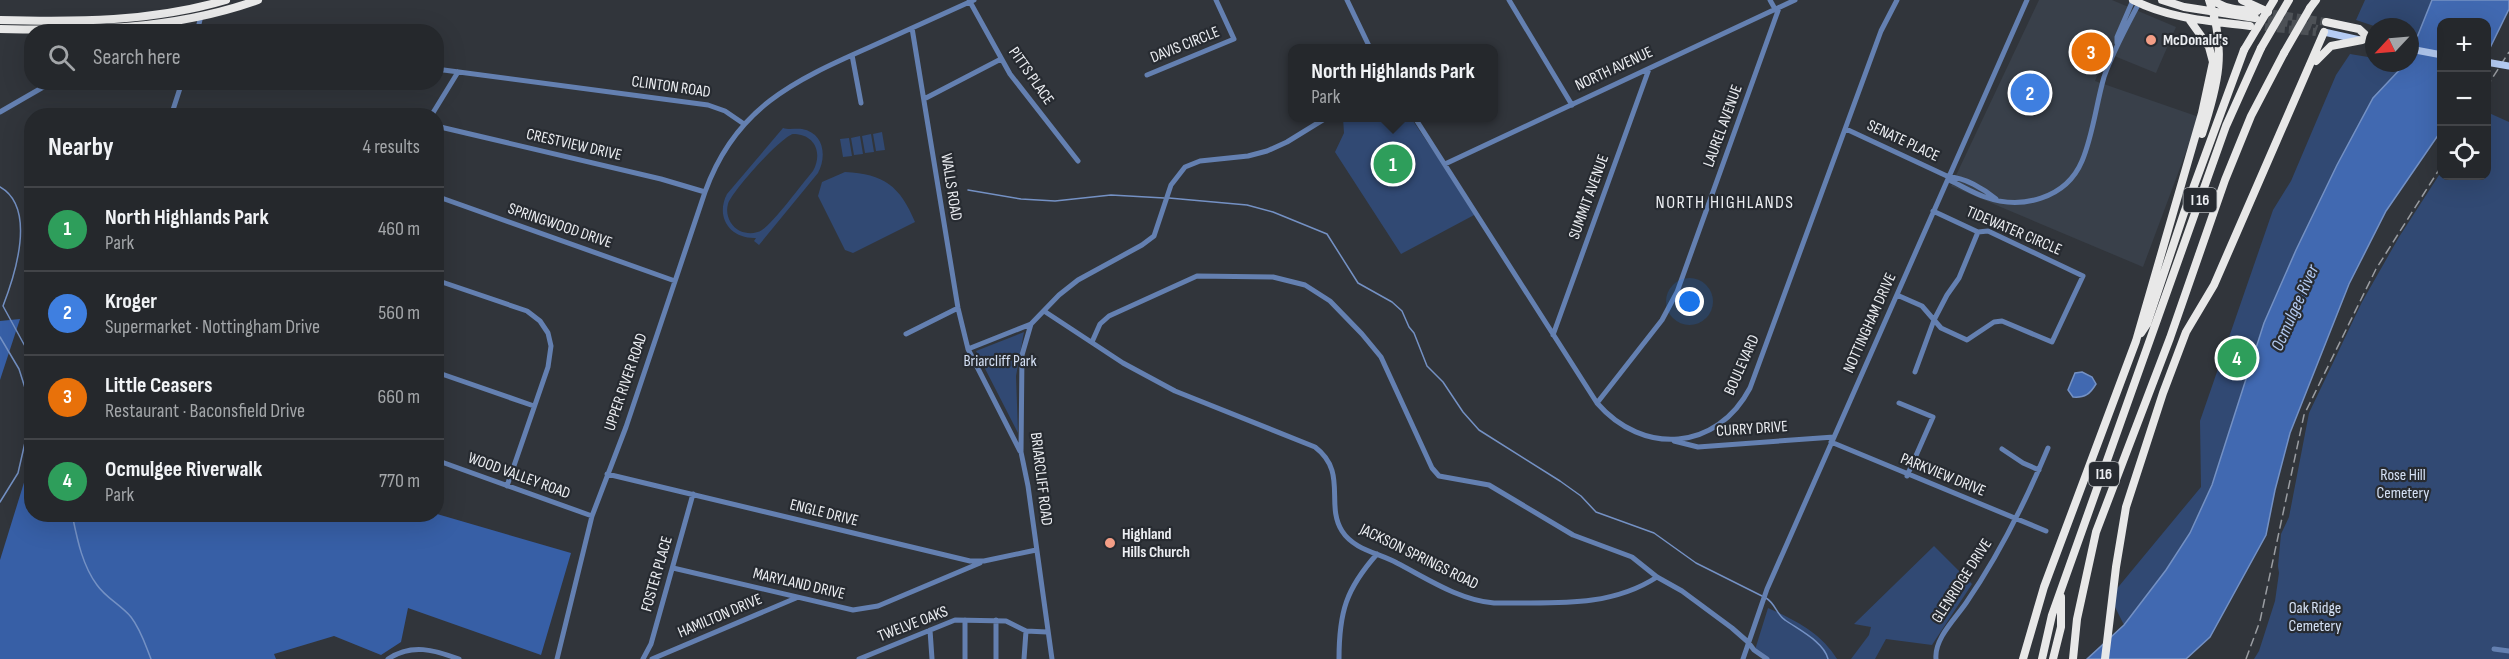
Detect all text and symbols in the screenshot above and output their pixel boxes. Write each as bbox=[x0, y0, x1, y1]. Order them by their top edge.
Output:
north arrow bbox=[2365, 18, 2419, 72]
map controls bbox=[2437, 18, 2491, 180]
button: + bbox=[2437, 18, 2491, 72]
street label: DAVIS CIRCLE bbox=[1148, 23, 1222, 67]
search box bbox=[24, 24, 444, 90]
pin: 3 bbox=[2072, 29, 2110, 74]
place label: McDonald's bbox=[2163, 31, 2228, 50]
marker: McDonald's bbox=[2144, 33, 2158, 47]
icon: search bbox=[45, 41, 78, 74]
street label: PITTS PLACE bbox=[1004, 43, 1058, 109]
street label: NORTH AVENUE bbox=[1572, 43, 1656, 95]
text: Search here bbox=[93, 44, 180, 71]
popup bbox=[1288, 44, 1498, 122]
text: North Highlands Park bbox=[1311, 58, 1475, 85]
pin: 2 bbox=[2010, 70, 2050, 116]
street label: CLINTON ROAD bbox=[630, 72, 712, 102]
button: − bbox=[2437, 72, 2491, 126]
street label: LAUREL AVENUE bbox=[1699, 82, 1747, 170]
text: Park bbox=[1311, 85, 1340, 109]
street label: SENATE PLACE bbox=[1864, 116, 1942, 166]
street label: CRESTVIEW DRIVE bbox=[524, 125, 624, 165]
button: locate bbox=[2437, 126, 2491, 180]
text: Nearby bbox=[48, 132, 114, 163]
text: 4 results bbox=[363, 135, 420, 159]
pin: 1 bbox=[1374, 142, 1412, 186]
street label: WALLS ROAD bbox=[936, 152, 966, 222]
street label: SUMMIT AVENUE bbox=[1565, 152, 1613, 242]
road number: I 16 bbox=[2184, 188, 2216, 212]
district label: NORTH HIGHLANDS bbox=[1655, 192, 1795, 213]
street label: SPRINGWOOD DRIVE bbox=[505, 199, 615, 253]
street label: TIDEWATER CIRCLE bbox=[1963, 202, 2065, 260]
text: North Highlands Park bbox=[105, 204, 269, 231]
text: 1 bbox=[64, 217, 71, 241]
text: 460 m bbox=[378, 217, 420, 241]
text: Park bbox=[105, 231, 134, 255]
water label: Ocmulgee River bbox=[2267, 261, 2324, 354]
street label: NOTTINGHAM DRIVE bbox=[1839, 270, 1901, 376]
your location bbox=[1675, 287, 1704, 316]
text: Kroger bbox=[105, 288, 157, 315]
text: 2 bbox=[63, 301, 72, 325]
text: 560 m bbox=[378, 301, 420, 325]
text: Supermarket · Nottingham Drive bbox=[105, 315, 320, 339]
street label: UPPER RIVER ROAD bbox=[600, 331, 652, 433]
street label: BOULEVARD bbox=[1720, 332, 1764, 398]
pin: 4 bbox=[2218, 336, 2256, 380]
park label: Briarcliff Park bbox=[963, 352, 1037, 371]
text: Little Ceasers bbox=[105, 372, 212, 399]
text: 3 bbox=[63, 385, 72, 409]
text: 660 m bbox=[378, 385, 420, 409]
text: Restaurant · Baconsfield Drive bbox=[105, 399, 305, 423]
street label: CURRY DRIVE bbox=[1716, 417, 1788, 441]
street label: BRIARCLIFF ROAD bbox=[1026, 431, 1056, 527]
street label: WOOD VALLEY ROAD bbox=[465, 449, 573, 503]
street label: PARKVIEW DRIVE bbox=[1898, 449, 1988, 501]
text: Ocmulgee Riverwalk bbox=[105, 456, 262, 483]
road number: I16 bbox=[2089, 462, 2119, 486]
park label: Rose Hill Cemetery bbox=[2377, 466, 2429, 503]
text: 4 bbox=[63, 469, 72, 493]
text: 770 m bbox=[379, 469, 420, 493]
text: Park bbox=[105, 483, 134, 507]
street label: ENGLE DRIVE bbox=[788, 495, 860, 531]
street label: JACKSON SPRINGS ROAD bbox=[1356, 520, 1482, 594]
place label: Highland Hills Church bbox=[1122, 525, 1190, 562]
street label: FOSTER PLACE bbox=[637, 534, 677, 614]
street label: GLENRIDGE DRIVE bbox=[1928, 535, 1996, 627]
marker: Highland Hills Church bbox=[1103, 536, 1117, 550]
street label: MARYLAND DRIVE bbox=[751, 564, 847, 604]
street label: HAMILTON DRIVE bbox=[675, 590, 765, 642]
park label: Oak Ridge Cemetery bbox=[2289, 599, 2341, 636]
street label: TWELVE OAKS bbox=[875, 602, 951, 646]

